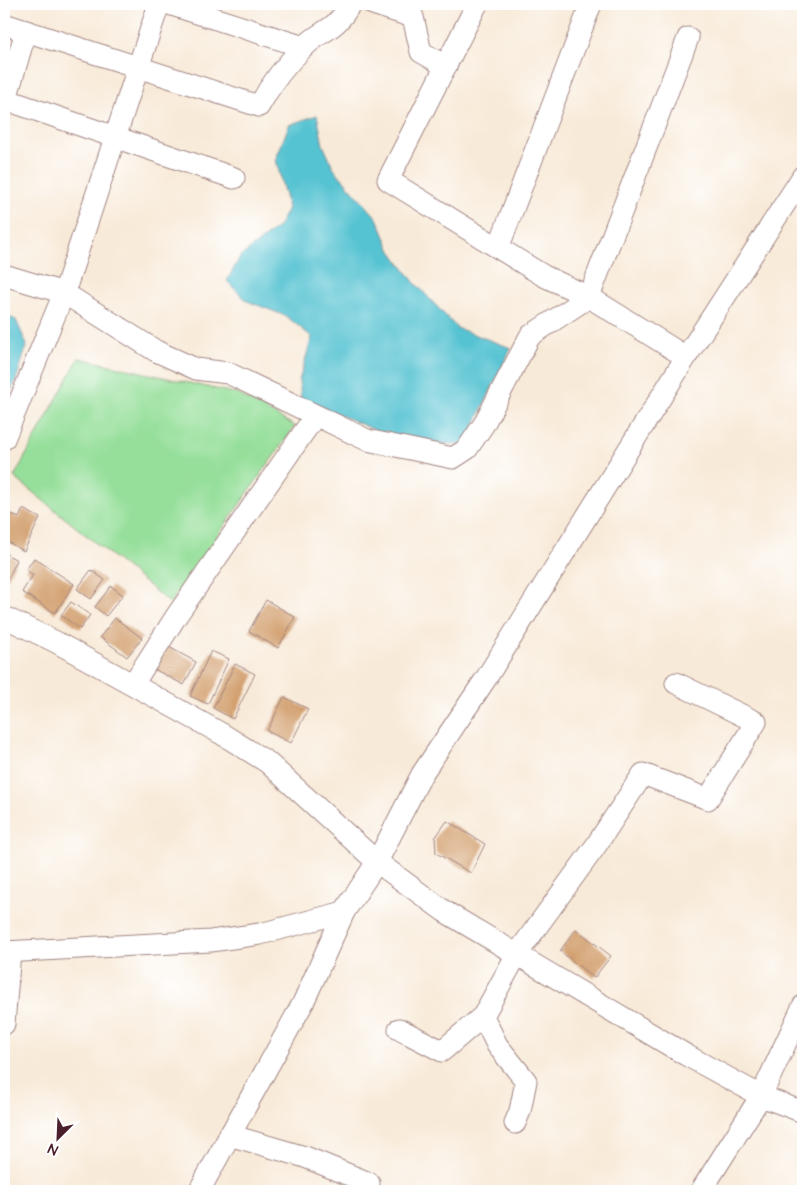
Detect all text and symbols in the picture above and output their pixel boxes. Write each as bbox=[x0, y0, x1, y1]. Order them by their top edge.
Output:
north arrow bbox=[32, 1112, 82, 1162]
text: N bbox=[45, 1138, 61, 1160]

